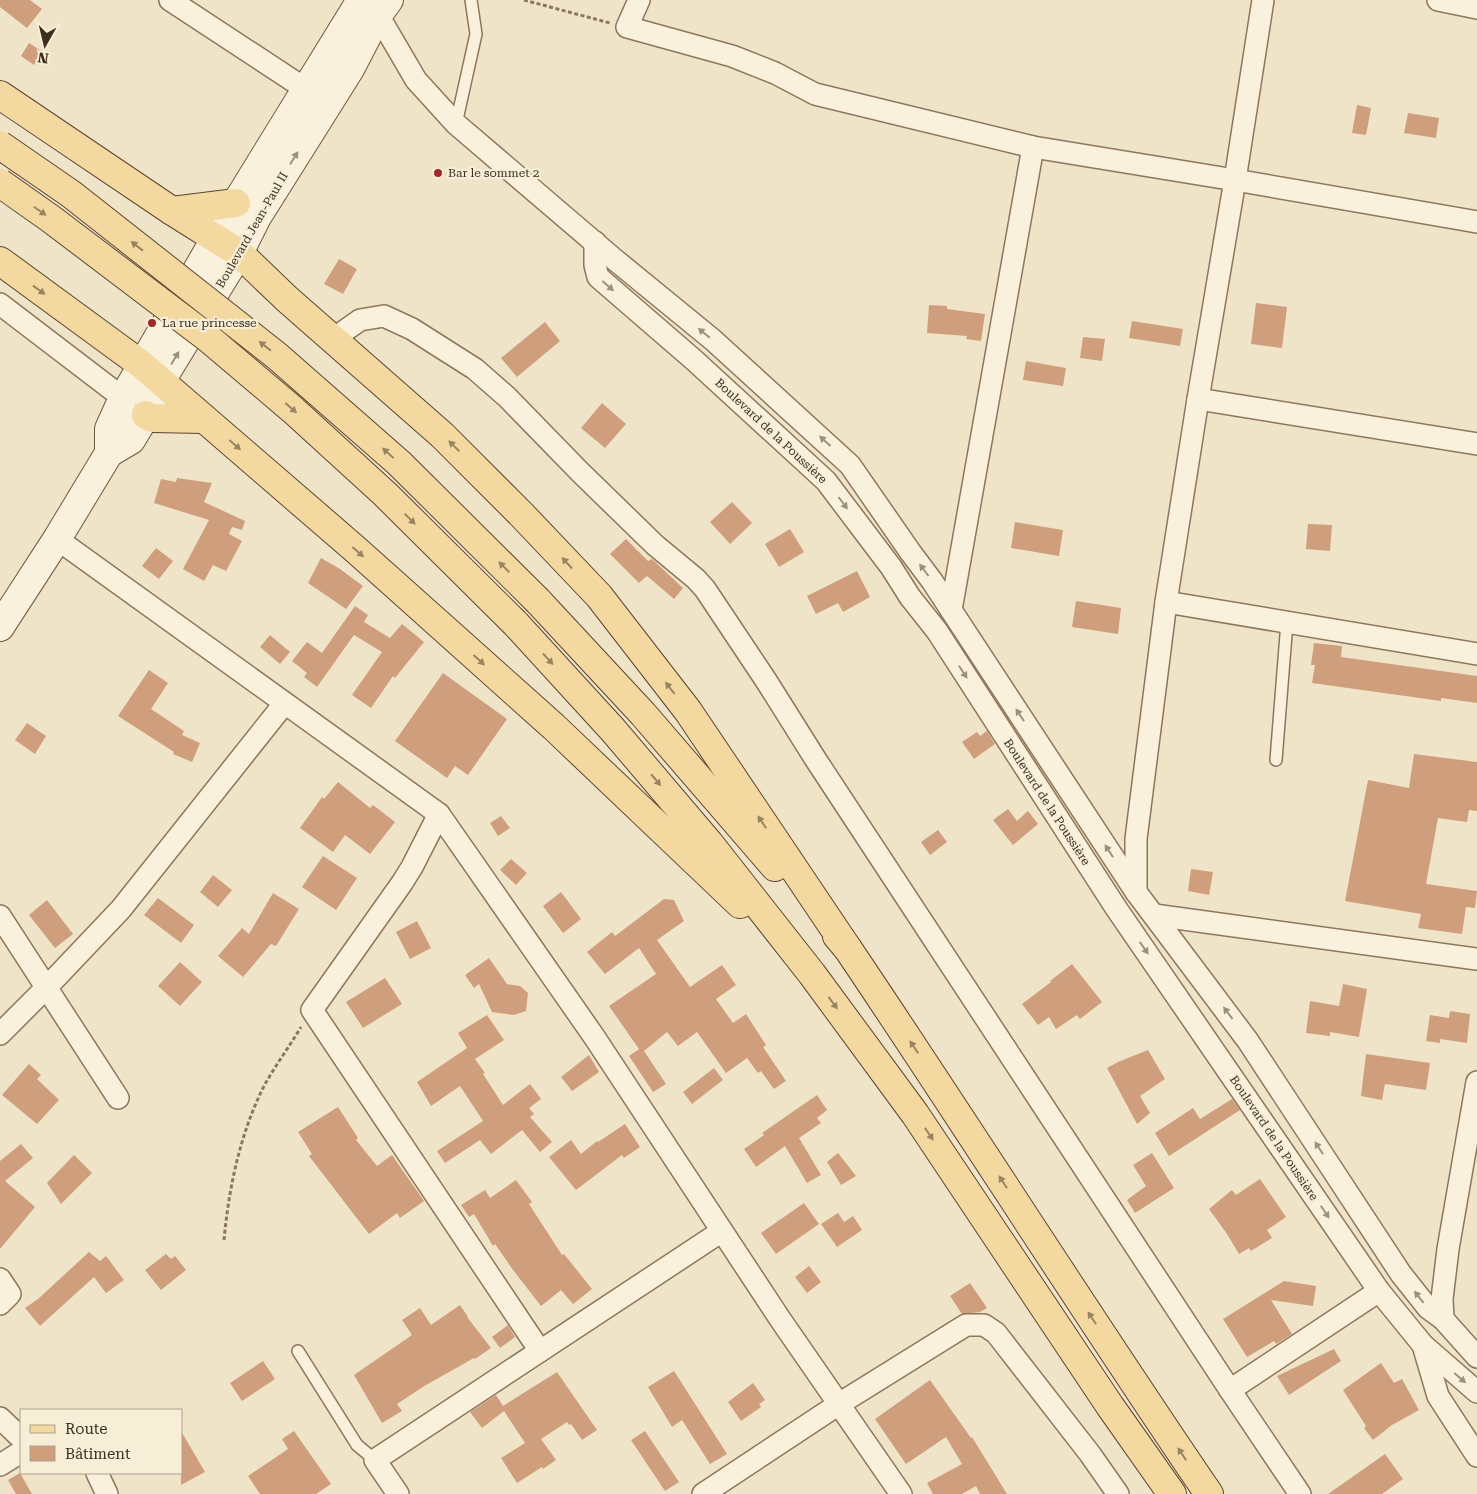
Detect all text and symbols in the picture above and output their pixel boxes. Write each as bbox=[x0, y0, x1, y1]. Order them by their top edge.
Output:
north arrow bbox=[20, 20, 70, 70]
text: N bbox=[37, 49, 50, 67]
one-way arrow bbox=[290, 151, 299, 165]
place label: Bar le sommet 2 bbox=[448, 166, 540, 180]
marker: Bar le sommet 2 bbox=[432, 167, 444, 179]
street label: Boulevard Jean-Paul II bbox=[213, 170, 291, 290]
one-way arrow bbox=[33, 206, 47, 216]
one-way arrow bbox=[131, 240, 144, 251]
one-way arrow bbox=[602, 280, 614, 291]
one-way arrow bbox=[33, 285, 46, 295]
place label: La rue princesse bbox=[162, 316, 257, 330]
marker: La rue princesse bbox=[146, 317, 158, 329]
one-way arrow bbox=[698, 327, 711, 338]
one-way arrow bbox=[259, 341, 272, 352]
one-way arrow bbox=[171, 351, 180, 364]
street label: Boulevard de la Poussière bbox=[712, 375, 830, 487]
one-way arrow bbox=[285, 403, 298, 414]
one-way arrow bbox=[818, 436, 831, 447]
one-way arrow bbox=[228, 440, 241, 451]
one-way arrow bbox=[448, 441, 460, 453]
one-way arrow bbox=[382, 447, 394, 459]
one-way arrow bbox=[837, 496, 848, 509]
one-way arrow bbox=[404, 513, 416, 525]
one-way arrow bbox=[351, 546, 363, 558]
one-way arrow bbox=[561, 557, 573, 569]
one-way arrow bbox=[498, 561, 510, 573]
one-way arrow bbox=[918, 563, 929, 576]
one-way arrow bbox=[542, 652, 553, 665]
one-way arrow bbox=[473, 654, 485, 666]
one-way arrow bbox=[959, 666, 968, 679]
one-way arrow bbox=[665, 681, 675, 695]
one-way arrow bbox=[1016, 709, 1025, 722]
street label: Boulevard de la Poussière bbox=[1001, 736, 1093, 868]
one-way arrow bbox=[650, 773, 661, 786]
one-way arrow bbox=[757, 815, 767, 829]
one-way arrow bbox=[1105, 845, 1114, 858]
one-way arrow bbox=[1139, 942, 1149, 955]
one-way arrow bbox=[828, 996, 839, 1009]
one-way arrow bbox=[1222, 1007, 1233, 1020]
one-way arrow bbox=[909, 1040, 919, 1053]
street label: Boulevard de la Poussière bbox=[1227, 1073, 1321, 1204]
one-way arrow bbox=[924, 1127, 934, 1141]
one-way arrow bbox=[1314, 1141, 1324, 1155]
one-way arrow bbox=[998, 1176, 1008, 1189]
one-way arrow bbox=[1320, 1205, 1330, 1219]
one-way arrow bbox=[1414, 1291, 1425, 1304]
one-way arrow bbox=[1087, 1312, 1097, 1325]
one-way arrow bbox=[1454, 1372, 1467, 1383]
legend bbox=[20, 1409, 182, 1474]
text: Route bbox=[65, 1420, 107, 1438]
text: Bâtiment bbox=[65, 1445, 131, 1463]
one-way arrow bbox=[1177, 1447, 1187, 1461]

